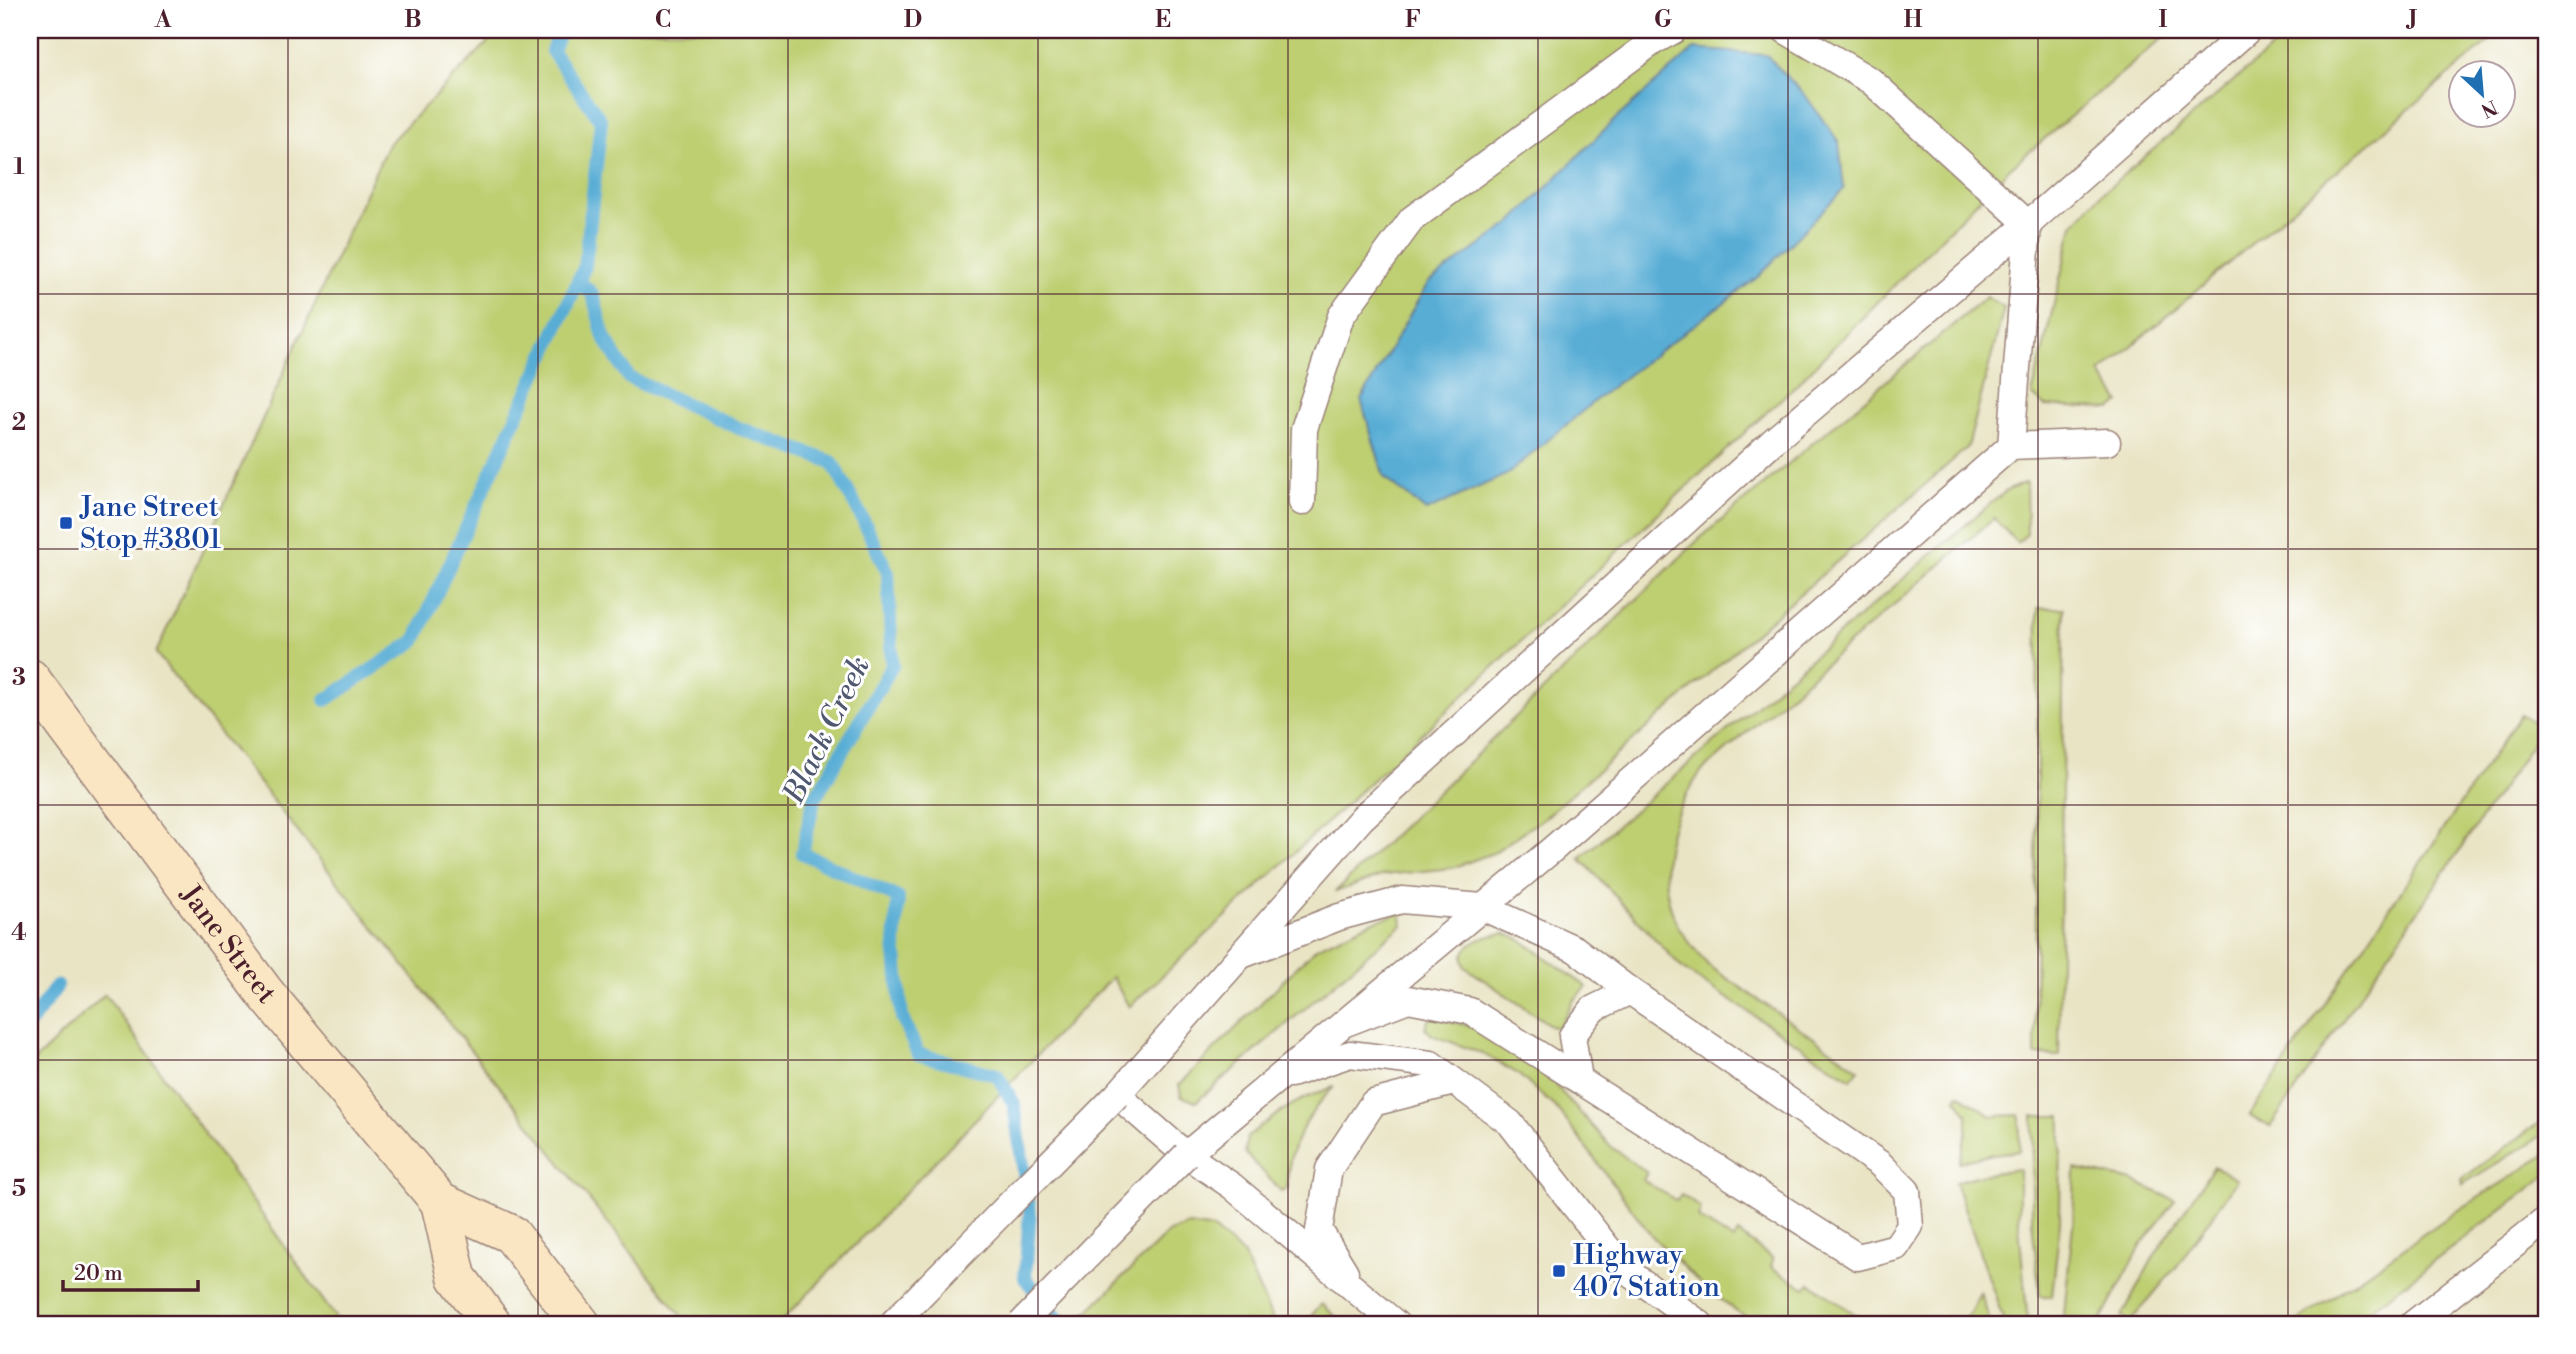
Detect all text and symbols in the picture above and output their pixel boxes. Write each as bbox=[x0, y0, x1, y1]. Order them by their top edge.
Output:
text: A bbox=[154, 6, 172, 34]
text: B bbox=[404, 6, 422, 34]
text: C bbox=[655, 6, 671, 34]
text: D bbox=[904, 6, 922, 34]
text: E bbox=[1155, 6, 1171, 34]
text: F bbox=[1405, 6, 1421, 34]
text: G bbox=[1654, 6, 1672, 34]
text: H bbox=[1904, 6, 1923, 34]
text: I bbox=[2159, 6, 2168, 34]
text: J bbox=[2406, 6, 2418, 34]
north arrow bbox=[2446, 60, 2516, 130]
text: N bbox=[2477, 94, 2501, 122]
text: 1 bbox=[13, 153, 25, 181]
text: 2 bbox=[12, 409, 26, 437]
place label: Jane Street Stop #3801 bbox=[79, 490, 221, 557]
marker: Jane Street Stop #3801 bbox=[58, 515, 74, 531]
water label: Black Creek bbox=[775, 650, 879, 811]
text: 3 bbox=[12, 664, 26, 692]
street label: Jane Street bbox=[173, 877, 284, 1011]
text: 4 bbox=[11, 919, 27, 947]
text: 5 bbox=[12, 1175, 26, 1203]
place label: Highway 407 Station bbox=[1573, 1238, 1720, 1305]
scale bar bbox=[63, 1249, 198, 1293]
text: 20 m bbox=[74, 1261, 123, 1287]
marker: Highway 407 Station bbox=[1551, 1263, 1567, 1279]

